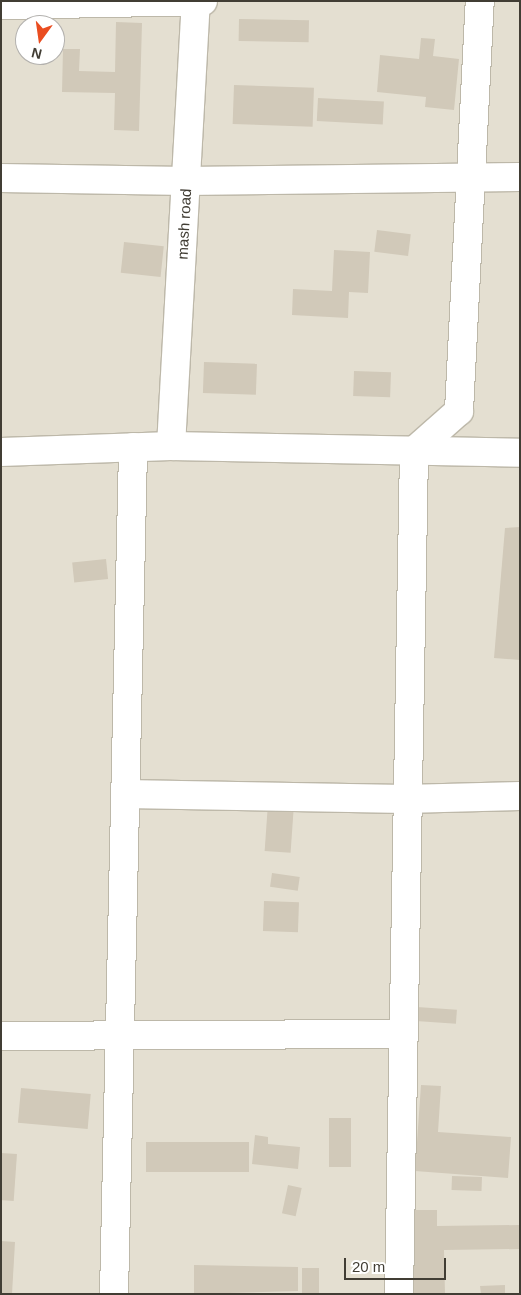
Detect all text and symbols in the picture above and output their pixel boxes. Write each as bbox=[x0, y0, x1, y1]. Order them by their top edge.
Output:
north arrow bbox=[15, 15, 65, 65]
text: N bbox=[30, 45, 43, 63]
street label: mash road bbox=[173, 188, 195, 260]
scale bar bbox=[346, 1248, 448, 1280]
text: 20 m bbox=[352, 1258, 385, 1275]

